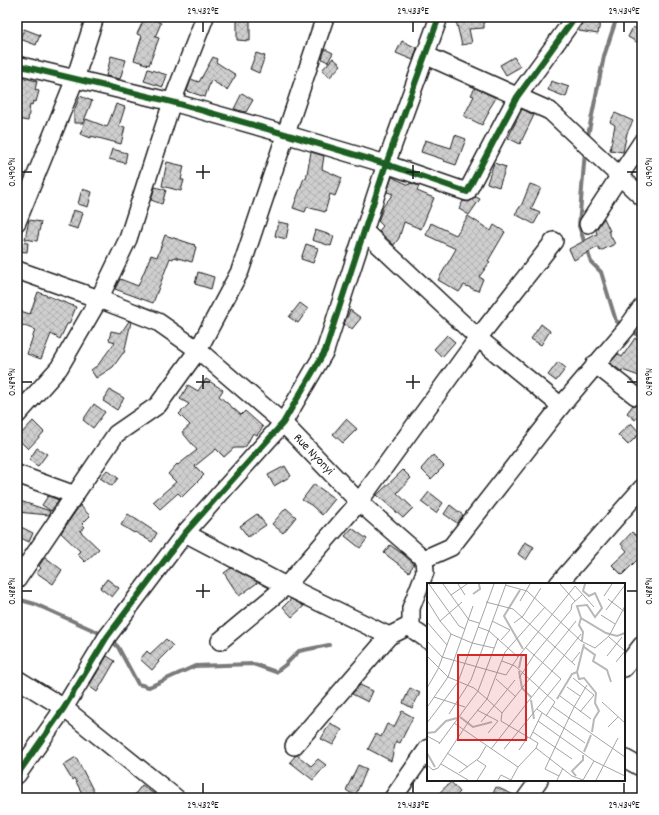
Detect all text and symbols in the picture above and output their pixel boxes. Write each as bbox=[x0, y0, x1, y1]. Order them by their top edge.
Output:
text: 29.432°E bbox=[187, 5, 219, 19]
text: 29.433°E bbox=[397, 5, 429, 19]
text: 29.434°E bbox=[608, 5, 640, 19]
text: 0.490°N bbox=[6, 157, 20, 187]
text: 0.490°N bbox=[643, 157, 657, 187]
text: 0.489°N bbox=[6, 368, 20, 396]
text: 0.489°N bbox=[643, 368, 657, 396]
street label: Rue Nyonyi bbox=[289, 429, 339, 480]
text: 0.488°N bbox=[6, 577, 20, 605]
text: 0.488°N bbox=[643, 577, 657, 605]
inset map bbox=[427, 583, 625, 781]
text: 29.432°E bbox=[187, 799, 219, 813]
text: 29.433°E bbox=[397, 799, 429, 813]
text: 29.434°E bbox=[608, 799, 640, 813]

